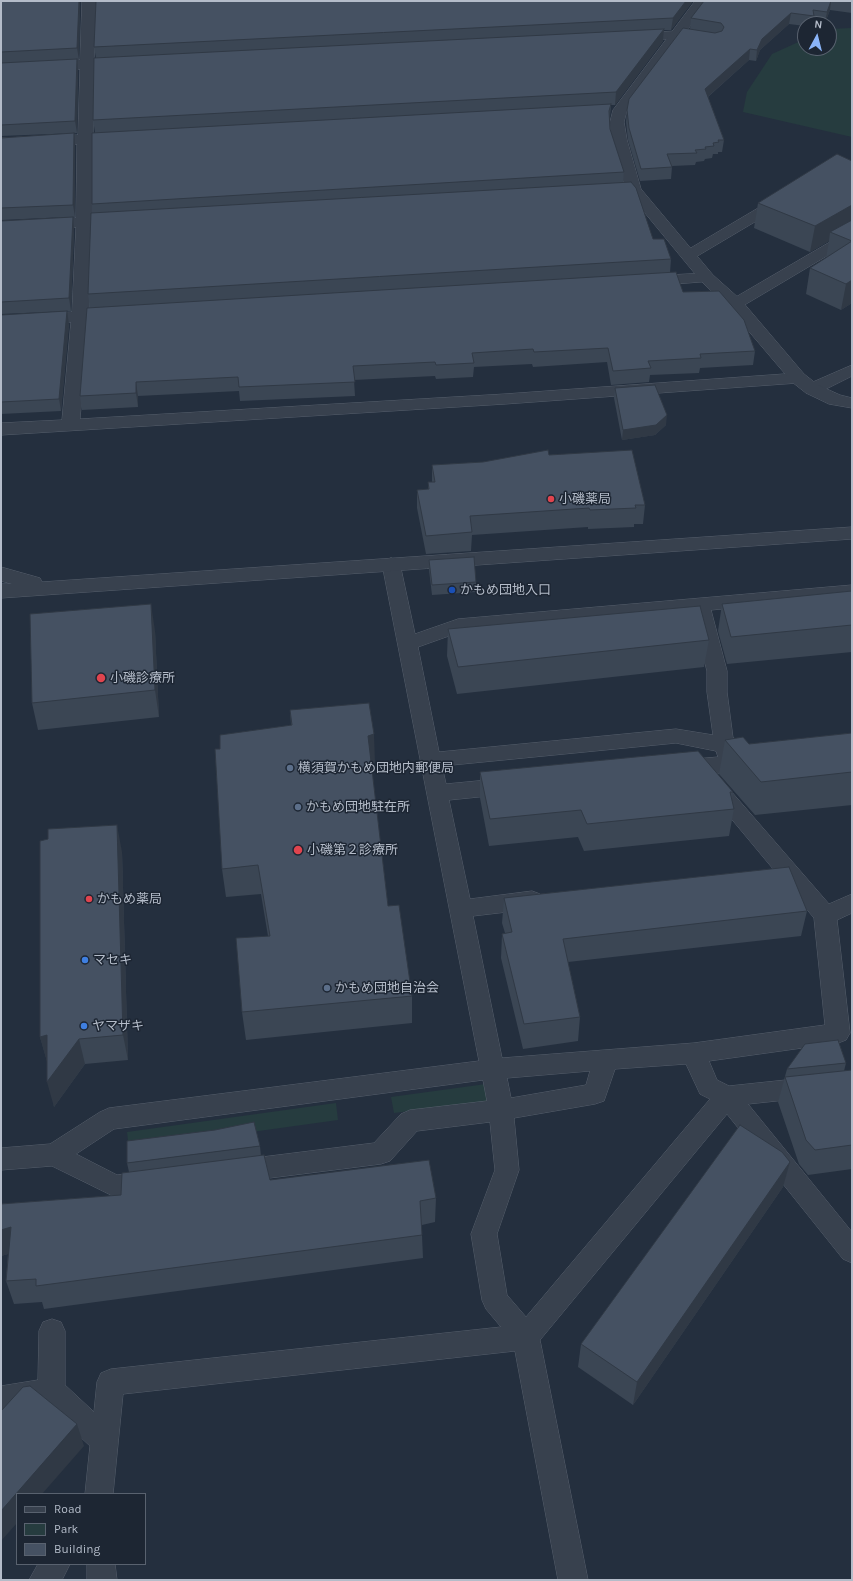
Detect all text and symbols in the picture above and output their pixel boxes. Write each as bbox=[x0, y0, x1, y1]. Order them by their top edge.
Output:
north arrow bbox=[797, 16, 837, 56]
text: N bbox=[814, 18, 823, 32]
place label: 小磯薬局 bbox=[559, 491, 611, 507]
marker: 小磯薬局 bbox=[546, 494, 556, 504]
place label: かもめ団地入口 bbox=[460, 582, 551, 598]
marker: かもめ団地入口 bbox=[447, 585, 457, 595]
place label: 小磯診療所 bbox=[110, 670, 175, 686]
marker: 小磯診療所 bbox=[95, 672, 107, 684]
place label: 横須賀かもめ団地内郵便局 bbox=[298, 760, 454, 776]
marker: 横須賀かもめ団地内郵便局 bbox=[285, 763, 295, 773]
place label: かもめ団地駐在所 bbox=[306, 799, 410, 815]
marker: かもめ団地駐在所 bbox=[293, 802, 303, 812]
place label: 小磯第２診療所 bbox=[307, 842, 398, 858]
marker: 小磯第２診療所 bbox=[292, 844, 304, 856]
place label: かもめ薬局 bbox=[97, 891, 162, 907]
marker: かもめ薬局 bbox=[84, 894, 94, 904]
place label: マセキ bbox=[93, 952, 132, 968]
marker: マセキ bbox=[80, 955, 90, 965]
place label: かもめ団地自治会 bbox=[335, 980, 439, 996]
marker: かもめ団地自治会 bbox=[322, 983, 332, 993]
place label: ヤマザキ bbox=[92, 1018, 144, 1034]
marker: ヤマザキ bbox=[79, 1021, 89, 1031]
legend bbox=[16, 1493, 146, 1565]
text: Road bbox=[54, 1502, 82, 1516]
text: Park bbox=[54, 1522, 78, 1536]
text: Building bbox=[54, 1542, 100, 1556]

